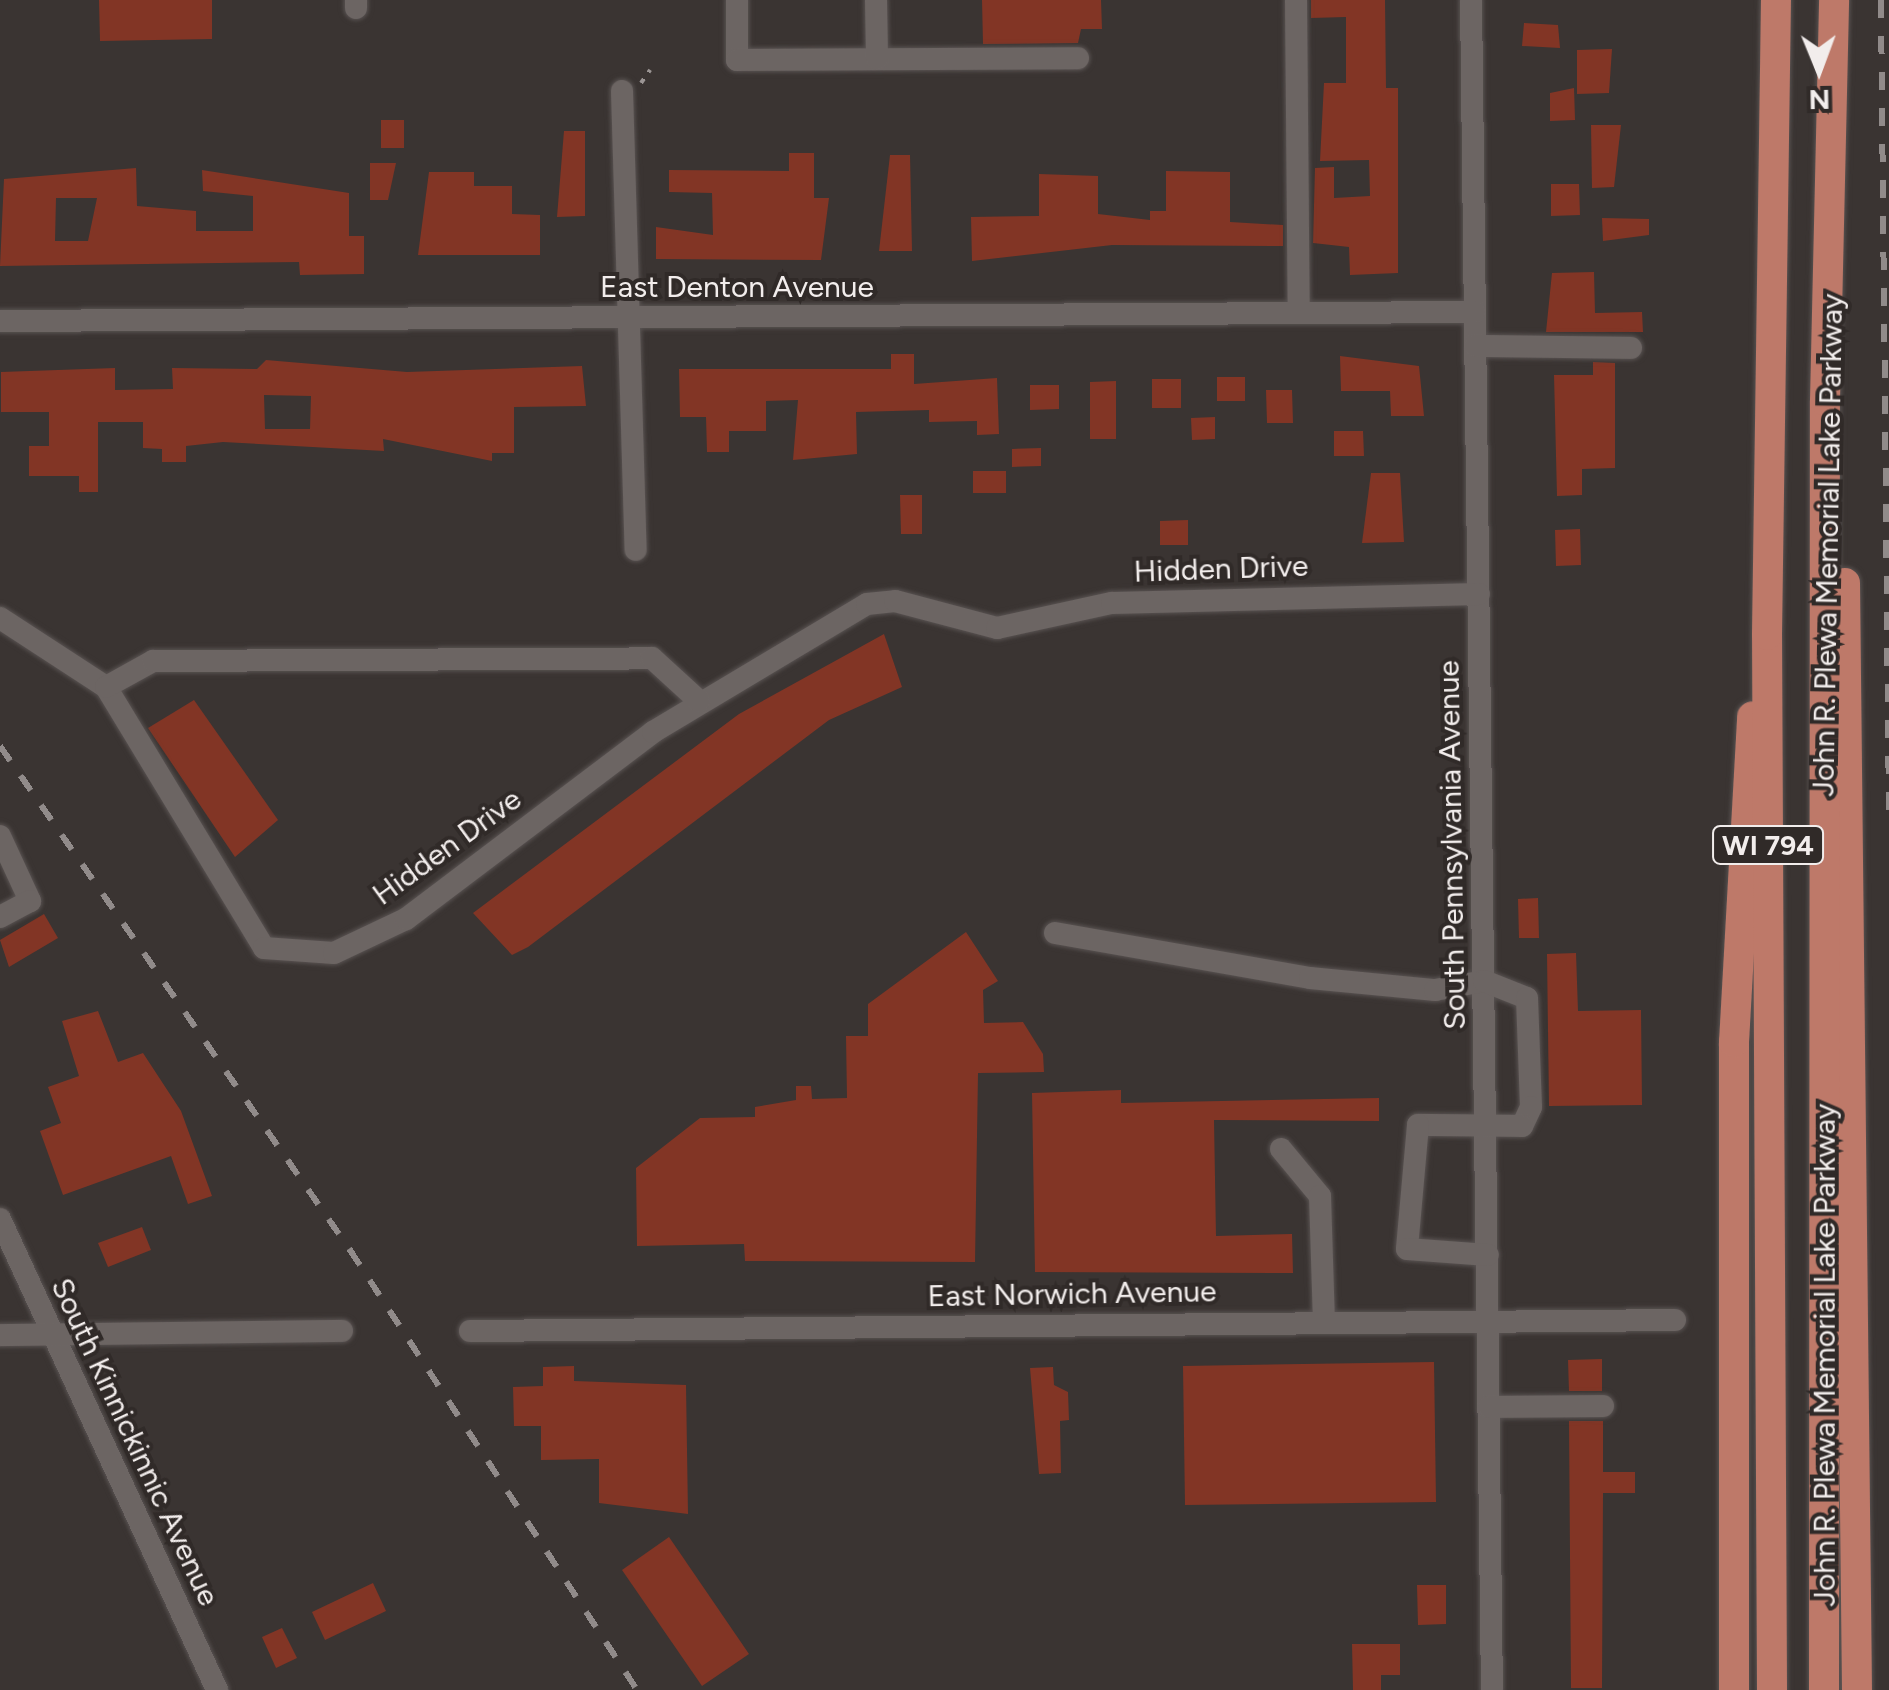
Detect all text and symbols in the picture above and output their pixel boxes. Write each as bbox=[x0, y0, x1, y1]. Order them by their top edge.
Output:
north arrow bbox=[1769, 20, 1869, 120]
text: N bbox=[1808, 83, 1831, 117]
street label: East Denton Avenue bbox=[600, 269, 874, 305]
street label: John R. Plewa Memorial Lake Parkway bbox=[1806, 293, 1850, 797]
street label: Hidden Drive bbox=[1133, 548, 1309, 590]
street label: South Pennsylvania Avenue bbox=[1431, 660, 1473, 1030]
street label: Hidden Drive bbox=[366, 781, 528, 913]
road number: WI 794 bbox=[1710, 822, 1826, 868]
street label: John R. Plewa Memorial Lake Parkway bbox=[1807, 1103, 1843, 1607]
street label: South Kinnickinnic Avenue bbox=[43, 1273, 227, 1611]
street label: East Norwich Avenue bbox=[927, 1273, 1217, 1315]

